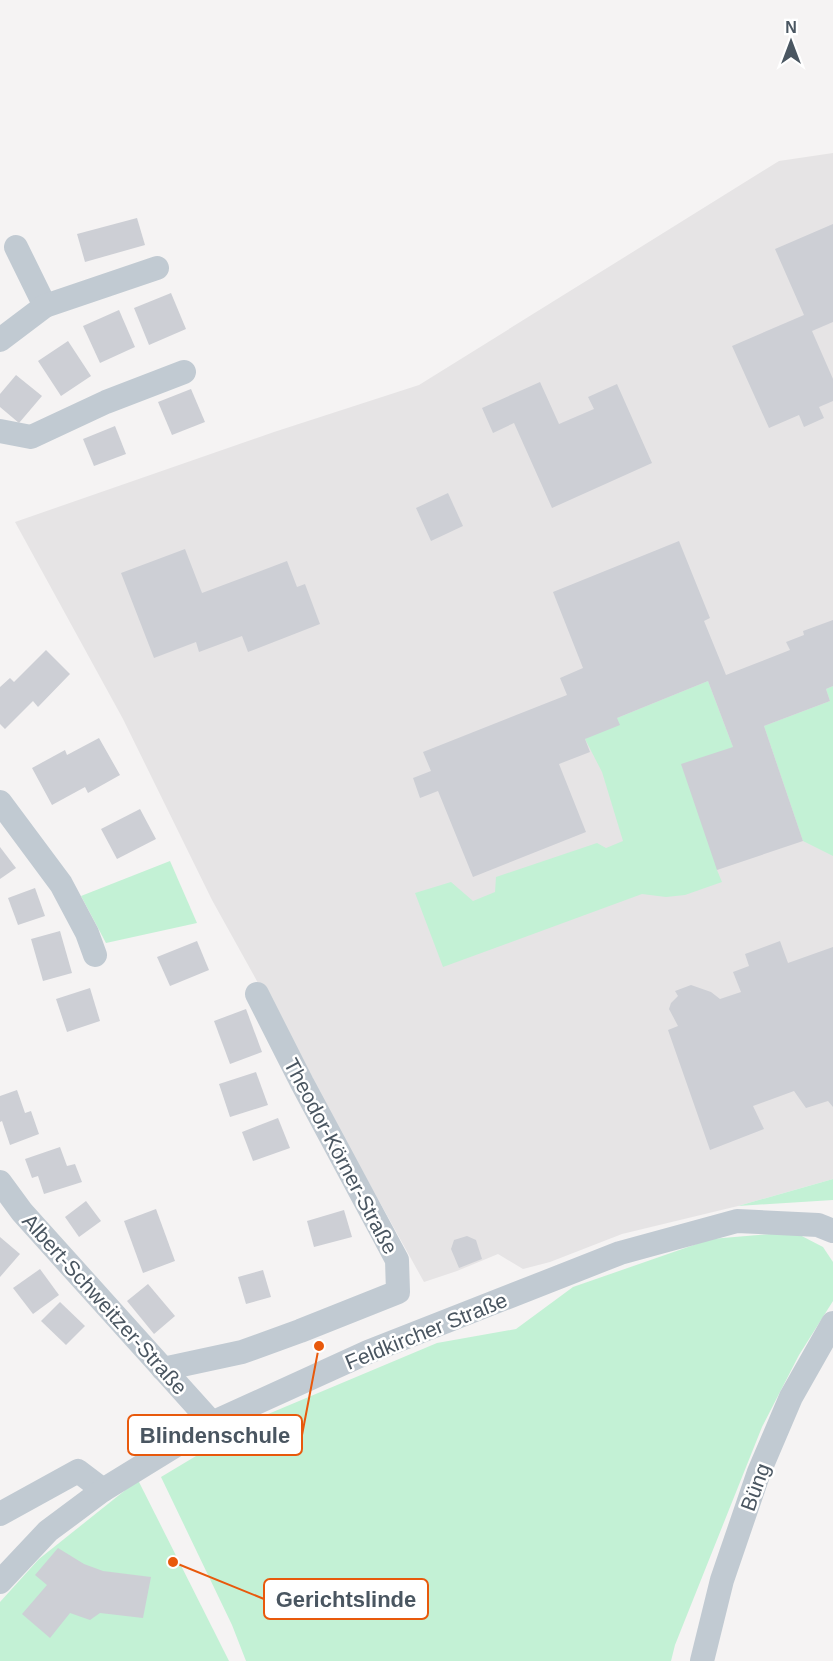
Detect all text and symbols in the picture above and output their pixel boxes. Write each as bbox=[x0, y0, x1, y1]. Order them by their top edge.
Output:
north arrow bbox=[761, 12, 821, 72]
text: N bbox=[785, 19, 797, 36]
street label: Theodor-Körner-Straße bbox=[280, 1054, 402, 1258]
street label: Albert-Schweitzer-Straße bbox=[18, 1209, 192, 1399]
street label: Feldkircher Straße bbox=[342, 1288, 510, 1374]
callout: Blindenschule bbox=[128, 1415, 302, 1455]
text: Blindenschule bbox=[140, 1423, 290, 1448]
street label: Büng bbox=[736, 1460, 774, 1514]
callout: Gerichtslinde bbox=[264, 1579, 428, 1619]
text: Gerichtslinde bbox=[276, 1587, 416, 1612]

